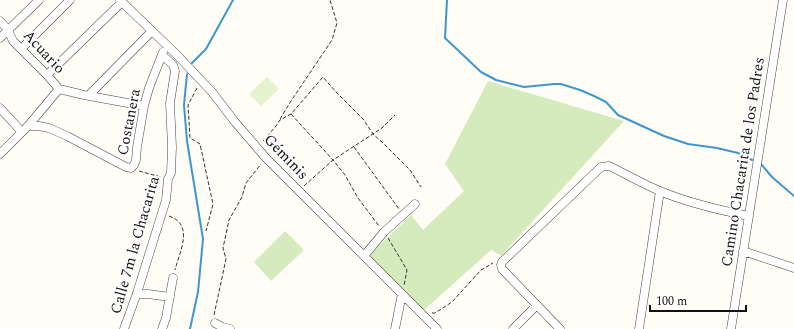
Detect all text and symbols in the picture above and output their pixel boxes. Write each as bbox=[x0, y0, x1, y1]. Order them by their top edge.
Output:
street label: Acuario bbox=[18, 25, 70, 79]
street label: Camino Chacarita de los Padres bbox=[715, 56, 771, 268]
street label: Costanera bbox=[111, 86, 147, 157]
street label: Géminis bbox=[258, 129, 314, 185]
street label: Calle 7m la Chacarita bbox=[104, 173, 166, 317]
scale bar bbox=[650, 287, 746, 313]
text: 100 m bbox=[656, 292, 687, 311]

